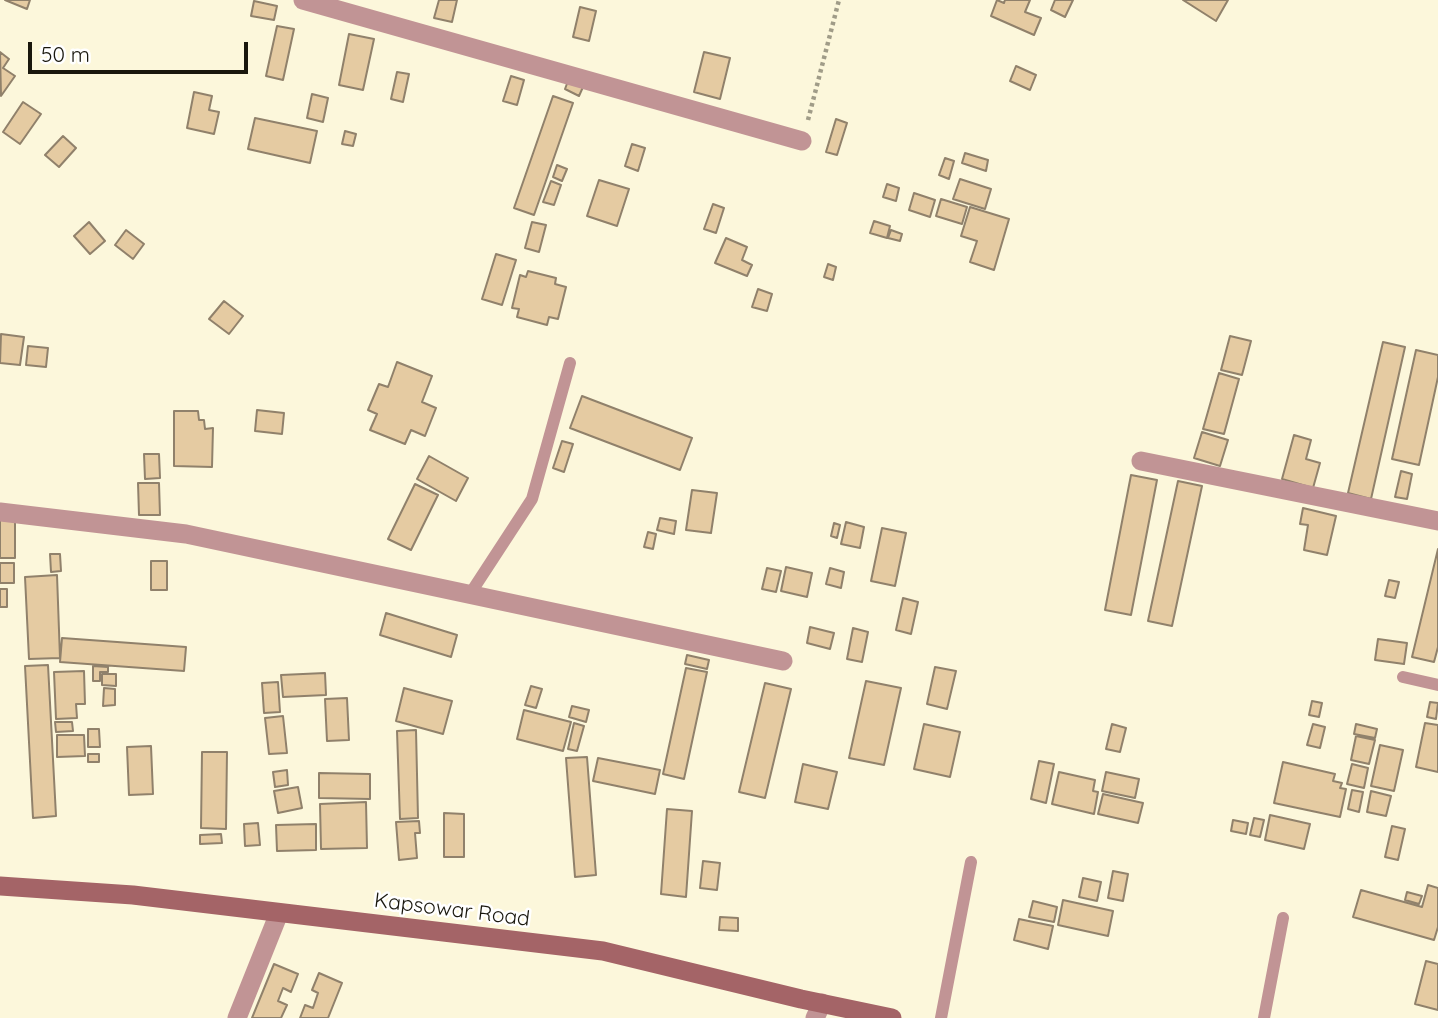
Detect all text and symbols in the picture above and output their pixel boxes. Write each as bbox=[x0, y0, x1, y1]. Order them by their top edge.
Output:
scale bar bbox=[32, 28, 252, 72]
text: 50 m bbox=[41, 41, 90, 67]
street label: Kapsowar Road bbox=[373, 888, 531, 932]

